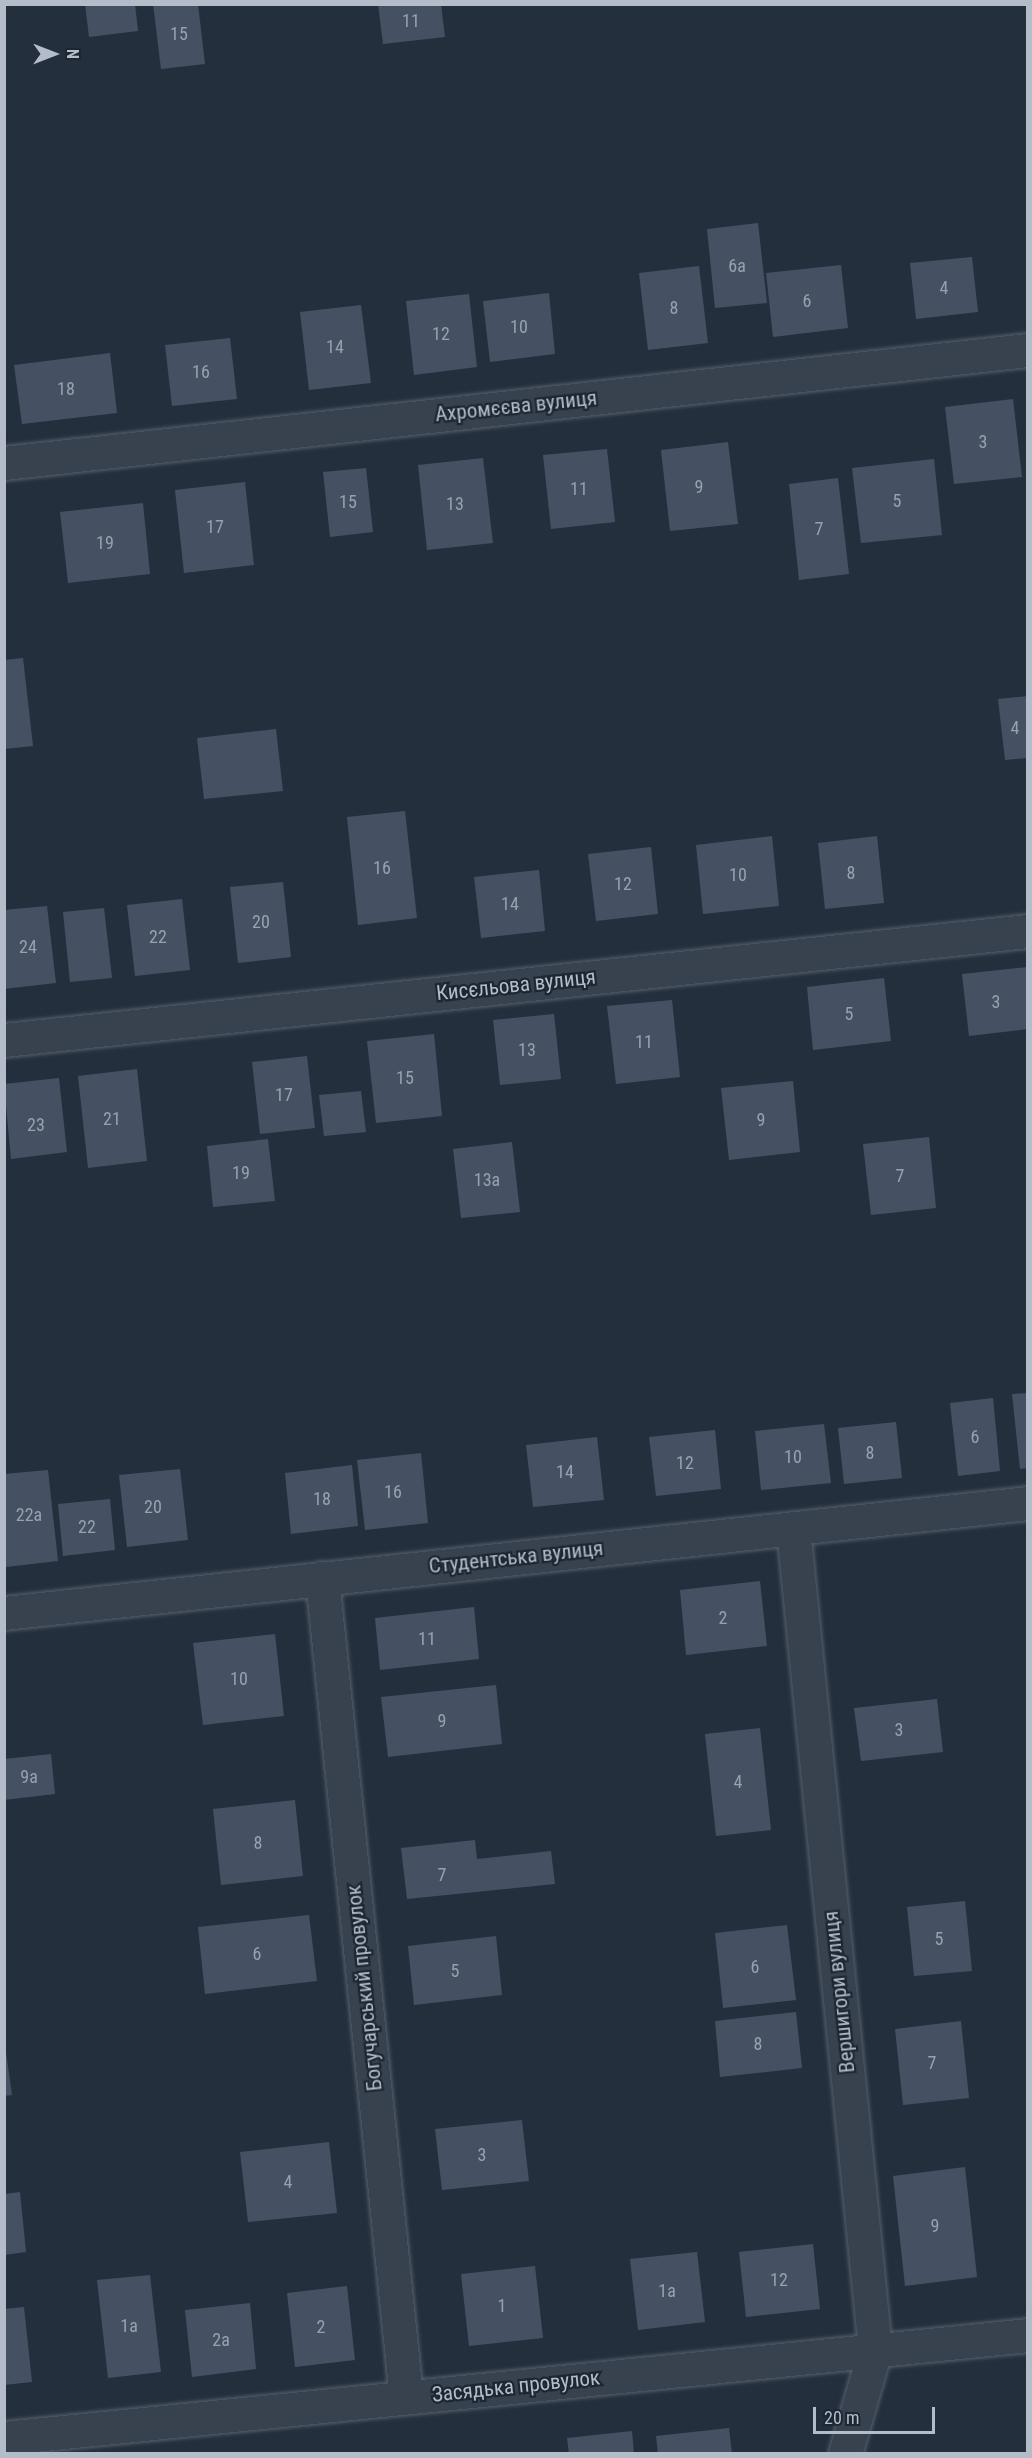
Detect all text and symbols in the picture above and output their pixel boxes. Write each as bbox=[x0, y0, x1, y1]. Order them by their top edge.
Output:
house number: 11 bbox=[402, 10, 420, 32]
house number: 15 bbox=[170, 23, 188, 45]
north arrow bbox=[24, 24, 84, 84]
text: N bbox=[63, 49, 82, 59]
house number: 6а bbox=[728, 255, 746, 277]
house number: 4 bbox=[940, 277, 948, 299]
house number: 6 bbox=[803, 290, 811, 312]
house number: 8 bbox=[670, 297, 678, 319]
house number: 10 bbox=[510, 316, 528, 338]
house number: 12 bbox=[432, 323, 450, 345]
house number: 14 bbox=[326, 336, 344, 358]
house number: 16 bbox=[192, 361, 210, 383]
house number: 18 bbox=[57, 378, 75, 400]
street label: Ахромєєва вулиця bbox=[434, 385, 598, 427]
house number: 3 bbox=[979, 431, 987, 453]
house number: 9 bbox=[695, 476, 703, 498]
house number: 11 bbox=[570, 478, 588, 500]
house number: 5 bbox=[893, 490, 901, 512]
house number: 15 bbox=[339, 491, 357, 513]
house number: 13 bbox=[446, 493, 464, 515]
house number: 17 bbox=[206, 516, 224, 538]
house number: 7 bbox=[815, 518, 823, 540]
house number: 19 bbox=[96, 532, 114, 554]
house number: 4 bbox=[1011, 717, 1019, 739]
house number: 16 bbox=[373, 857, 391, 879]
house number: 8 bbox=[847, 862, 855, 884]
house number: 10 bbox=[729, 864, 747, 886]
house number: 12 bbox=[614, 873, 632, 895]
house number: 14 bbox=[501, 893, 519, 915]
house number: 20 bbox=[252, 911, 270, 933]
house number: 22 bbox=[149, 926, 167, 948]
house number: 24 bbox=[19, 936, 37, 958]
street label: Кисєльова вулиця bbox=[435, 964, 597, 1006]
house number: 3 bbox=[992, 991, 1000, 1013]
house number: 5 bbox=[845, 1003, 853, 1025]
house number: 11 bbox=[635, 1031, 653, 1053]
house number: 13 bbox=[518, 1039, 536, 1061]
house number: 15 bbox=[396, 1067, 414, 1089]
house number: 17 bbox=[275, 1084, 293, 1106]
house number: 21 bbox=[103, 1108, 121, 1130]
house number: 9 bbox=[757, 1109, 765, 1131]
house number: 23 bbox=[27, 1114, 45, 1136]
house number: 19 bbox=[232, 1162, 250, 1184]
house number: 7 bbox=[896, 1165, 904, 1187]
house number: 13а bbox=[474, 1169, 500, 1191]
house number: 6 bbox=[971, 1426, 979, 1448]
house number: 8 bbox=[866, 1442, 874, 1464]
house number: 10 bbox=[784, 1446, 802, 1468]
house number: 12 bbox=[676, 1452, 694, 1474]
house number: 14 bbox=[556, 1461, 574, 1483]
house number: 16 bbox=[384, 1481, 402, 1503]
house number: 18 bbox=[313, 1488, 331, 1510]
house number: 20 bbox=[144, 1496, 162, 1518]
house number: 22а bbox=[16, 1504, 42, 1526]
house number: 22 bbox=[78, 1516, 96, 1538]
street label: Студентська вулиця bbox=[428, 1535, 604, 1579]
house number: 2 bbox=[719, 1607, 727, 1629]
house number: 11 bbox=[418, 1628, 436, 1650]
house number: 10 bbox=[230, 1668, 248, 1690]
house number: 9 bbox=[438, 1710, 446, 1732]
house number: 3 bbox=[895, 1719, 903, 1741]
house number: 9а bbox=[20, 1766, 38, 1788]
house number: 4 bbox=[734, 1771, 742, 1793]
house number: 8 bbox=[254, 1832, 262, 1854]
house number: 7 bbox=[438, 1864, 446, 1886]
street label: Богучарський провулок bbox=[341, 1884, 387, 2092]
street label: Вершигори вулиця bbox=[818, 1910, 860, 2074]
house number: 5 bbox=[935, 1928, 943, 1950]
house number: 6 bbox=[253, 1943, 261, 1965]
house number: 6 bbox=[751, 1956, 759, 1978]
house number: 5 bbox=[451, 1960, 459, 1982]
house number: 8 bbox=[754, 2033, 762, 2055]
house number: 7 bbox=[928, 2052, 936, 2074]
house number: 3 bbox=[478, 2144, 486, 2166]
house number: 4 bbox=[284, 2171, 292, 2193]
house number: 9 bbox=[931, 2215, 939, 2237]
house number: 12 bbox=[770, 2269, 788, 2291]
house number: 1а bbox=[658, 2280, 676, 2302]
house number: 1 bbox=[498, 2295, 506, 2317]
house number: 1а bbox=[120, 2315, 138, 2337]
house number: 2 bbox=[317, 2316, 325, 2338]
house number: 2а bbox=[212, 2329, 230, 2351]
street label: Засядька провулок bbox=[431, 2365, 601, 2407]
scale bar bbox=[816, 2395, 938, 2433]
text: 20 m bbox=[824, 2407, 859, 2428]

